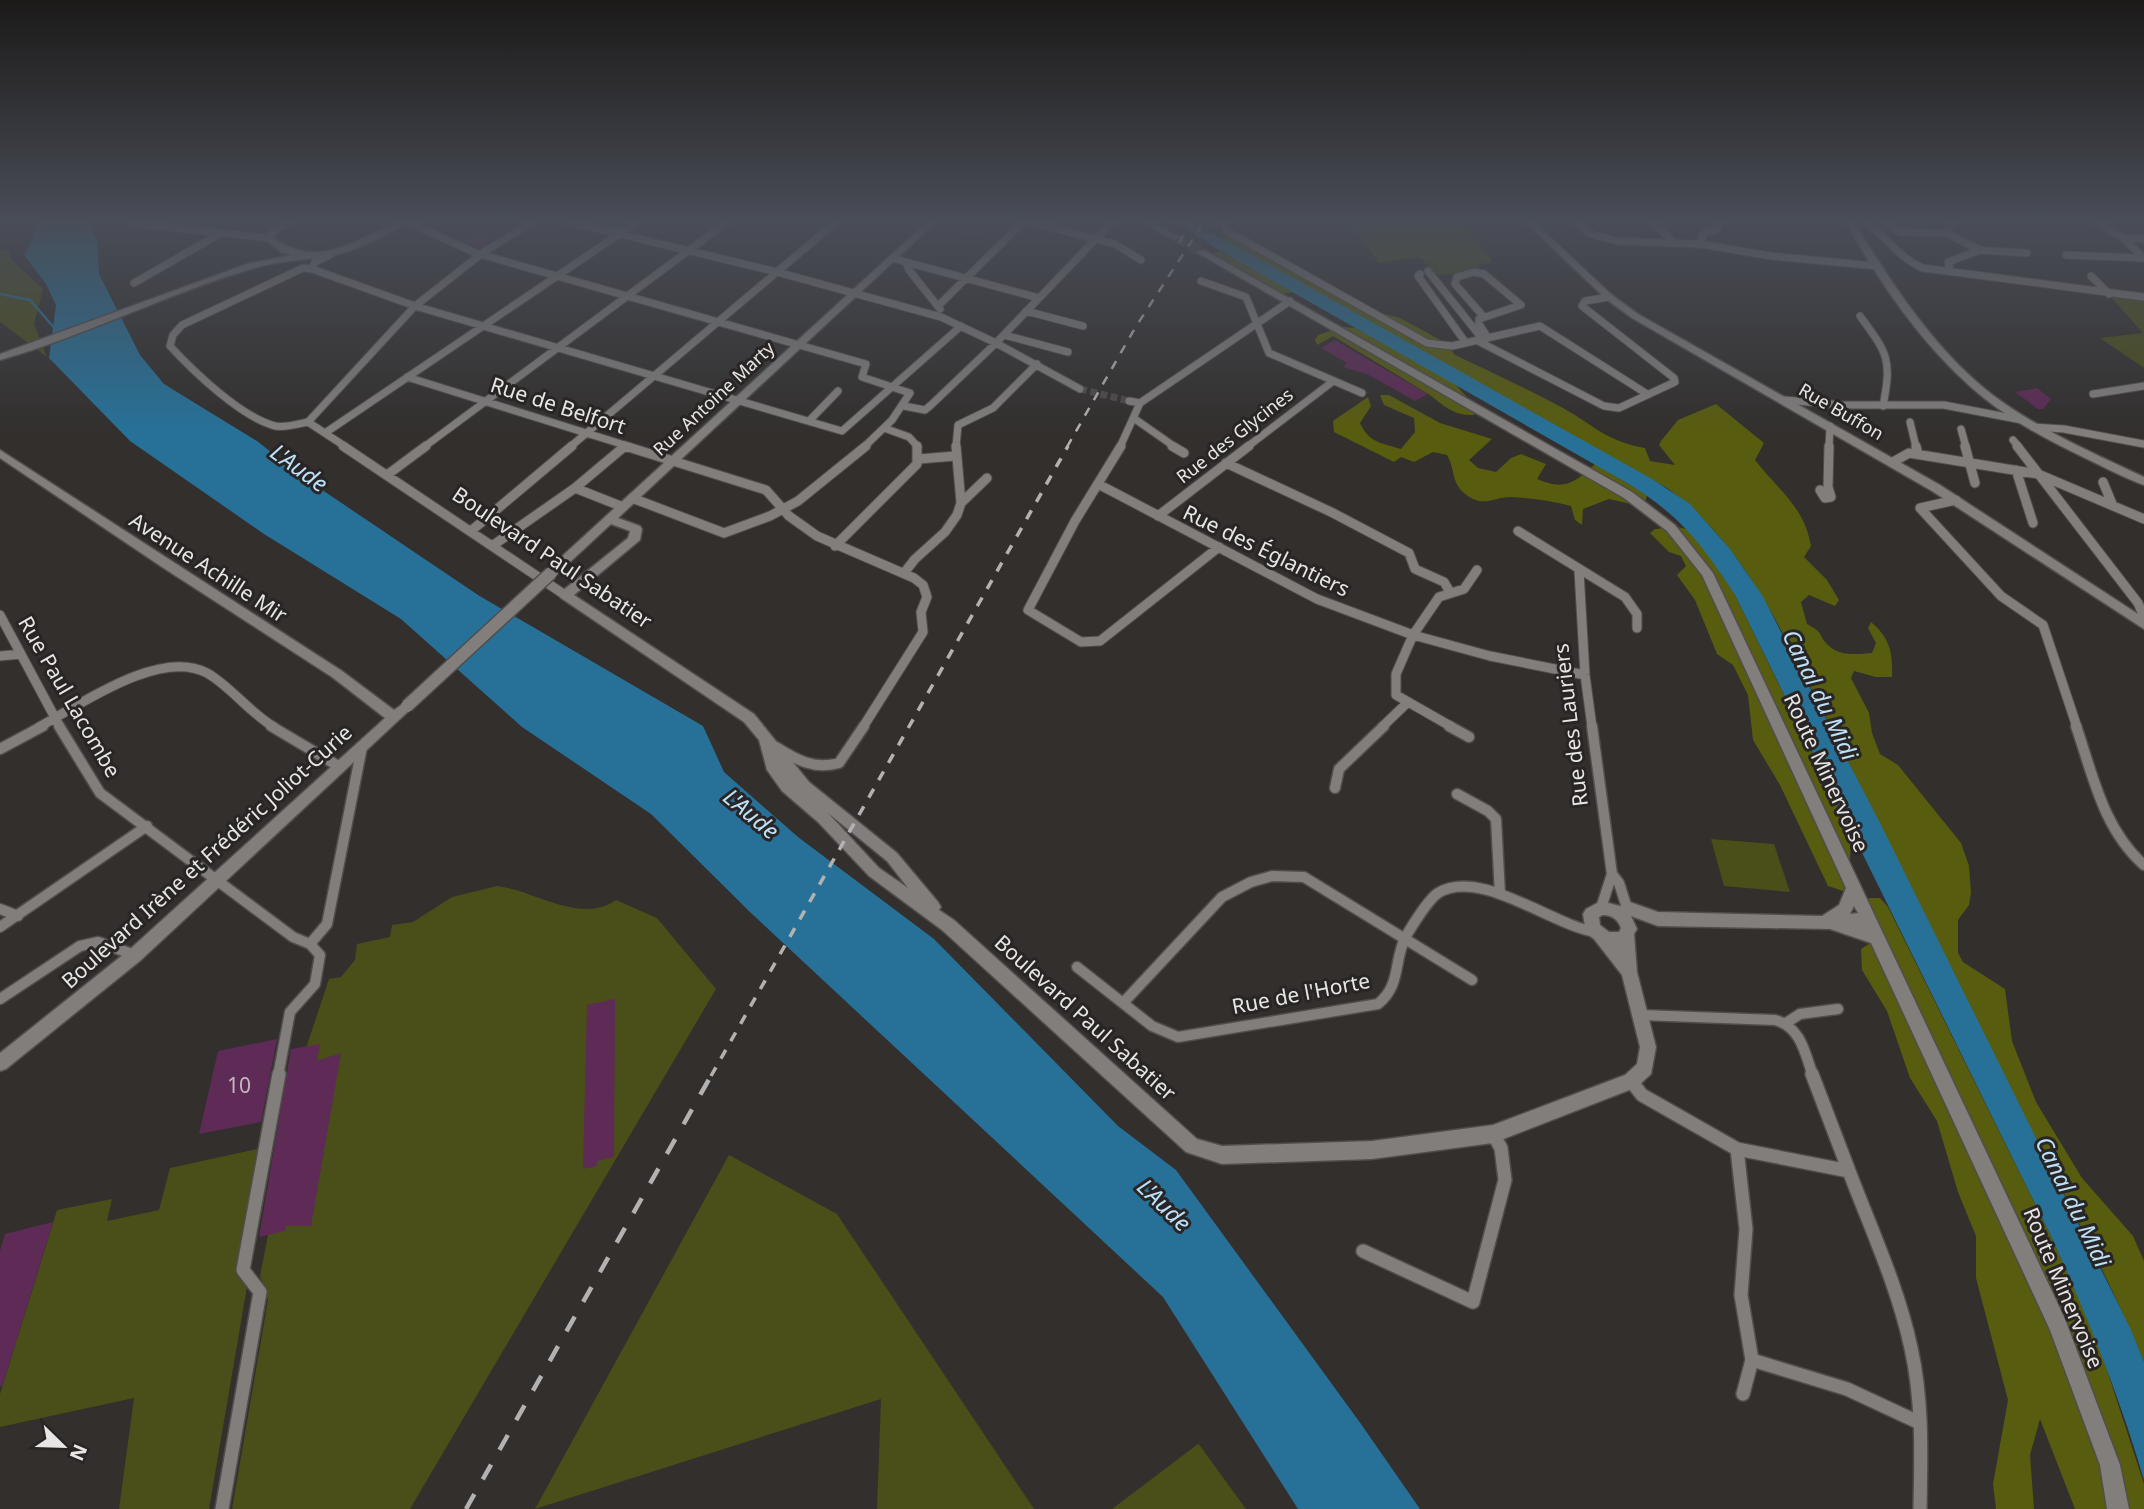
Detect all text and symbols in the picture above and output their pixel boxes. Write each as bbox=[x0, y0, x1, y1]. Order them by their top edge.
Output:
street label: Rue Antoine Marty bbox=[648, 335, 780, 461]
street label: Rue de Belfort bbox=[487, 370, 630, 440]
street label: Rue Buffon bbox=[1795, 377, 1888, 445]
street label: Rue des Glycines bbox=[1171, 382, 1298, 488]
water label: L'Aude bbox=[264, 436, 335, 499]
street label: Boulevard Paul Sabatier bbox=[447, 480, 658, 635]
street label: Rue des Églantiers bbox=[1179, 498, 1354, 603]
street label: Avenue Achille Mir bbox=[124, 506, 293, 629]
street label: Rue Paul Lacombe bbox=[12, 611, 127, 782]
water label: Canal du Midi bbox=[1775, 624, 1867, 766]
street label: Rue des Lauriers bbox=[1546, 642, 1594, 808]
street label: Route Minervoise bbox=[1778, 689, 1876, 857]
street label: Boulevard Irène et Frédéric Joliot-Curie bbox=[55, 718, 357, 994]
water label: L'Aude bbox=[717, 781, 786, 846]
street label: Boulevard Paul Sabatier bbox=[989, 928, 1183, 1107]
street label: Rue de l'Horte bbox=[1229, 966, 1372, 1020]
house number: 10 bbox=[227, 1071, 251, 1099]
water label: Canal du Midi bbox=[2028, 1131, 2120, 1273]
water label: L'Aude bbox=[1131, 1171, 1199, 1238]
street label: Route Minervoise bbox=[2017, 1203, 2110, 1372]
north arrow bbox=[28, 1411, 98, 1481]
text: N bbox=[64, 1440, 94, 1465]

